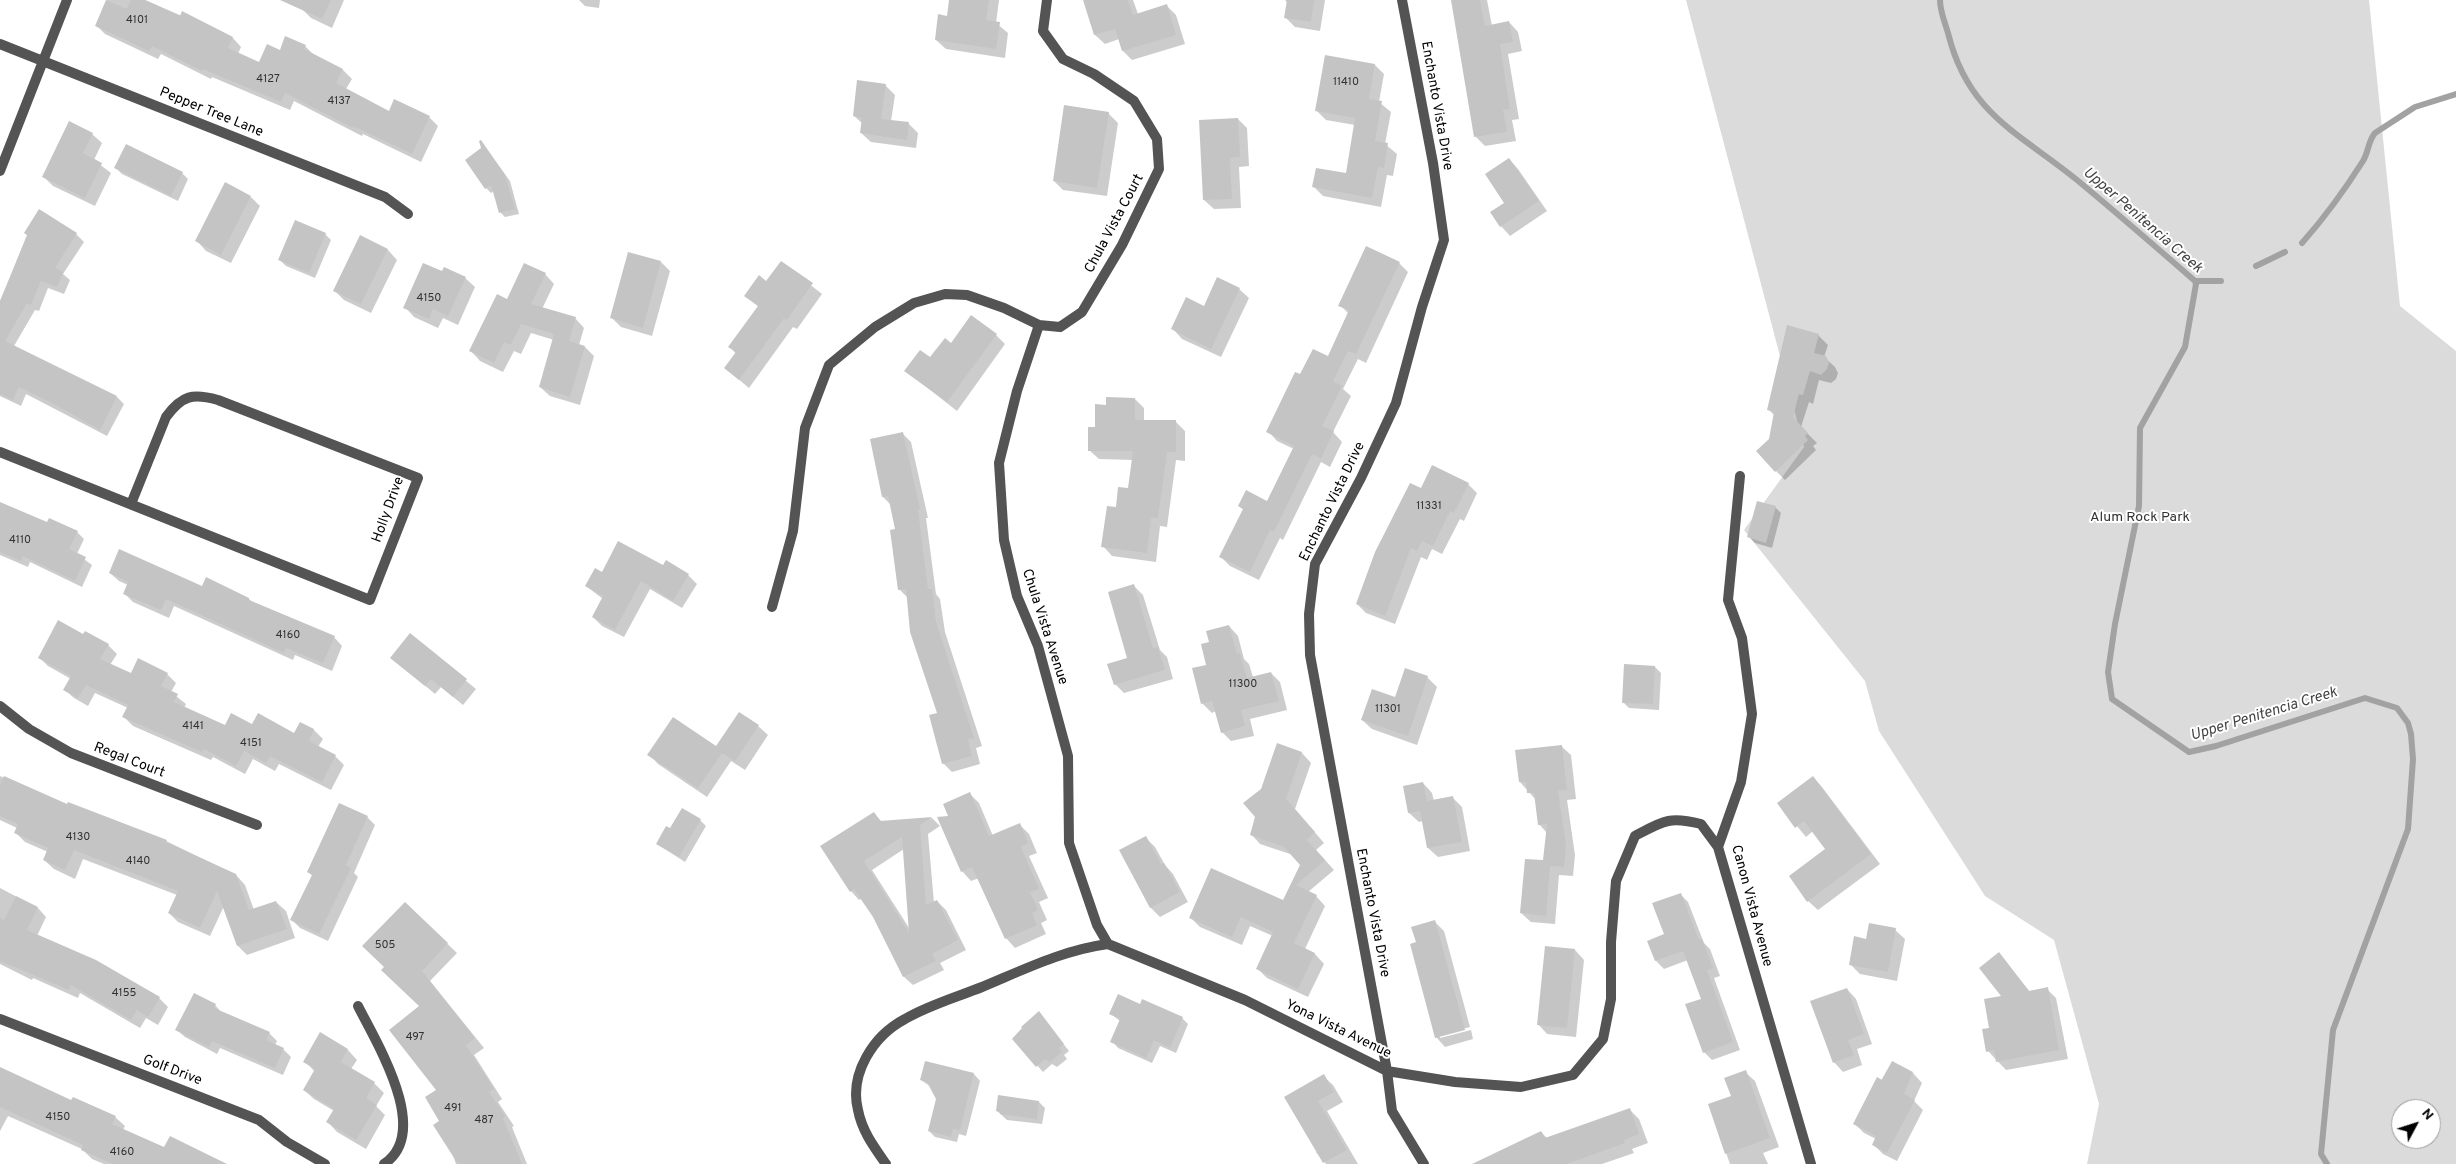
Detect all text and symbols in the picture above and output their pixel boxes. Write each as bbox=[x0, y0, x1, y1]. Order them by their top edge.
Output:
house number: 4101 bbox=[126, 14, 148, 28]
street label: Enchanto Vista Drive bbox=[1416, 40, 1456, 172]
house number: 4127 bbox=[256, 73, 280, 87]
house number: 11410 bbox=[1333, 76, 1359, 90]
street label: Pepper Tree Lane bbox=[157, 85, 265, 141]
house number: 4137 bbox=[327, 95, 351, 109]
water label: Upper Penitencia Creek bbox=[2079, 164, 2205, 278]
street label: Chula Vista Court bbox=[1082, 172, 1148, 276]
house number: 4150 bbox=[417, 292, 441, 306]
street label: Enchanto Vista Drive bbox=[1297, 439, 1369, 565]
street label: Holly Drive bbox=[369, 475, 409, 545]
house number: 11331 bbox=[1416, 500, 1442, 514]
park label: Alum Rock Park bbox=[2090, 510, 2190, 526]
house number: 4110 bbox=[9, 534, 31, 548]
street label: Chula Vista Avenue bbox=[1017, 567, 1071, 687]
house number: 4160 bbox=[276, 629, 300, 643]
house number: 11300 bbox=[1229, 678, 1257, 692]
water label: Upper Penitencia Creek bbox=[2188, 684, 2340, 746]
house number: 11301 bbox=[1375, 703, 1401, 717]
house number: 4141 bbox=[182, 720, 204, 734]
house number: 4151 bbox=[240, 737, 262, 751]
street label: Regal Court bbox=[91, 740, 167, 782]
house number: 4130 bbox=[66, 831, 90, 845]
street label: Canon Vista Avenue bbox=[1727, 843, 1775, 969]
street label: Enchanto Vista Drive bbox=[1351, 847, 1393, 979]
house number: 4140 bbox=[126, 855, 150, 869]
house number: 505 bbox=[375, 939, 395, 953]
house number: 4155 bbox=[112, 987, 136, 1001]
street label: Yona Vista Avenue bbox=[1282, 997, 1394, 1063]
house number: 497 bbox=[406, 1031, 424, 1045]
street label: Golf Drive bbox=[140, 1052, 204, 1090]
north arrow bbox=[2391, 1099, 2441, 1149]
house number: 491 bbox=[444, 1102, 462, 1116]
text: N bbox=[2417, 1105, 2437, 1124]
house number: 4150 bbox=[46, 1111, 70, 1125]
house number: 487 bbox=[474, 1114, 494, 1128]
house number: 4160 bbox=[110, 1146, 134, 1160]

